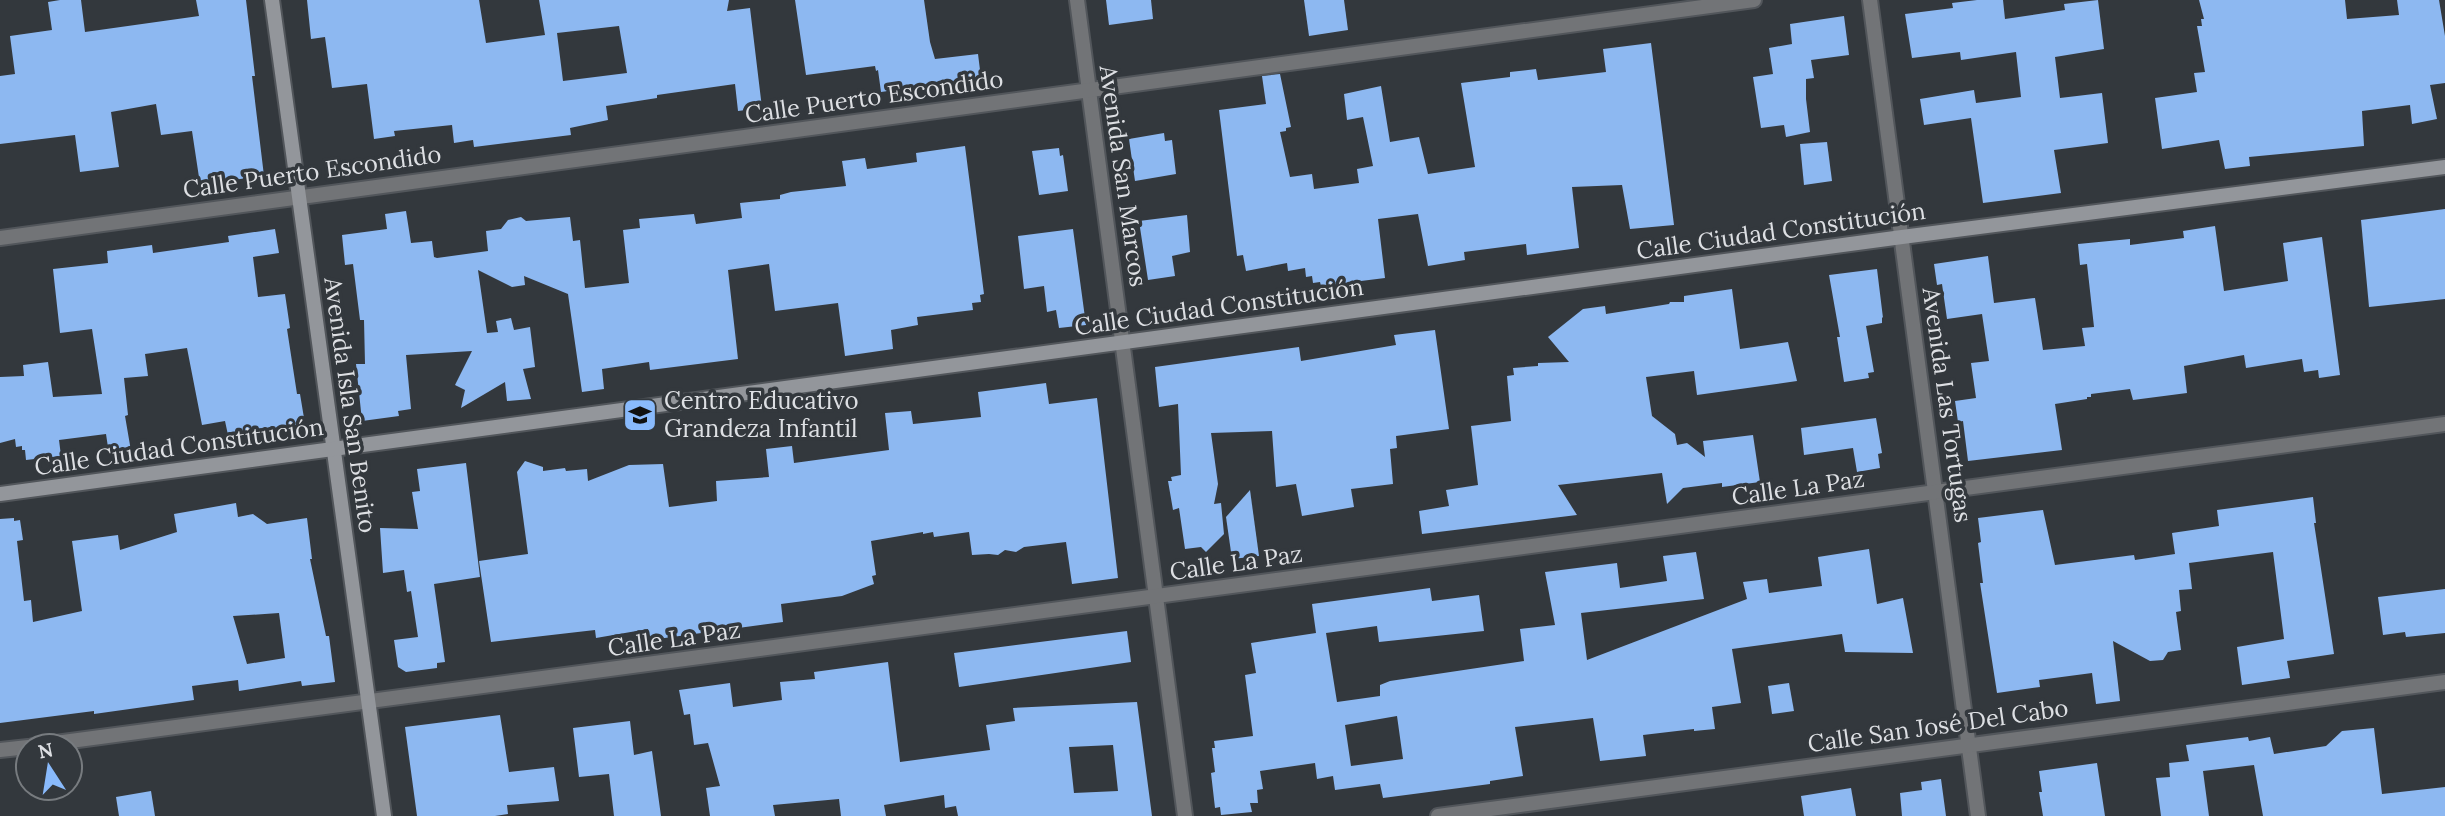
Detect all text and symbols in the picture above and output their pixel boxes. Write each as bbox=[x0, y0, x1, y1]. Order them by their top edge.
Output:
street label: Avenida San Marcos bbox=[1092, 62, 1154, 289]
street label: Calle Puerto Escondido bbox=[743, 63, 1005, 130]
street label: Calle Puerto Escondido bbox=[181, 138, 443, 205]
street label: Calle Ciudad Constitución bbox=[1634, 195, 1927, 266]
street label: Calle Ciudad Constitución bbox=[1072, 271, 1365, 342]
street label: Avenida Isla San Benito bbox=[317, 274, 384, 535]
street label: Avenida Las Tortugas bbox=[1915, 284, 1979, 525]
place label: Centro Educativo Grandeza Infantil bbox=[664, 385, 859, 444]
school or university icon: Centro Educativo Grandeza Infantil bbox=[621, 396, 659, 434]
street label: Calle Ciudad Constitución bbox=[32, 411, 325, 482]
street label: Calle La Paz bbox=[1730, 463, 1866, 512]
street label: Calle La Paz bbox=[1168, 538, 1304, 587]
street label: Calle La Paz bbox=[606, 614, 742, 663]
street label: Calle San José Del Cabo bbox=[1806, 692, 2070, 759]
north arrow bbox=[14, 732, 84, 802]
text: N bbox=[36, 737, 55, 764]

